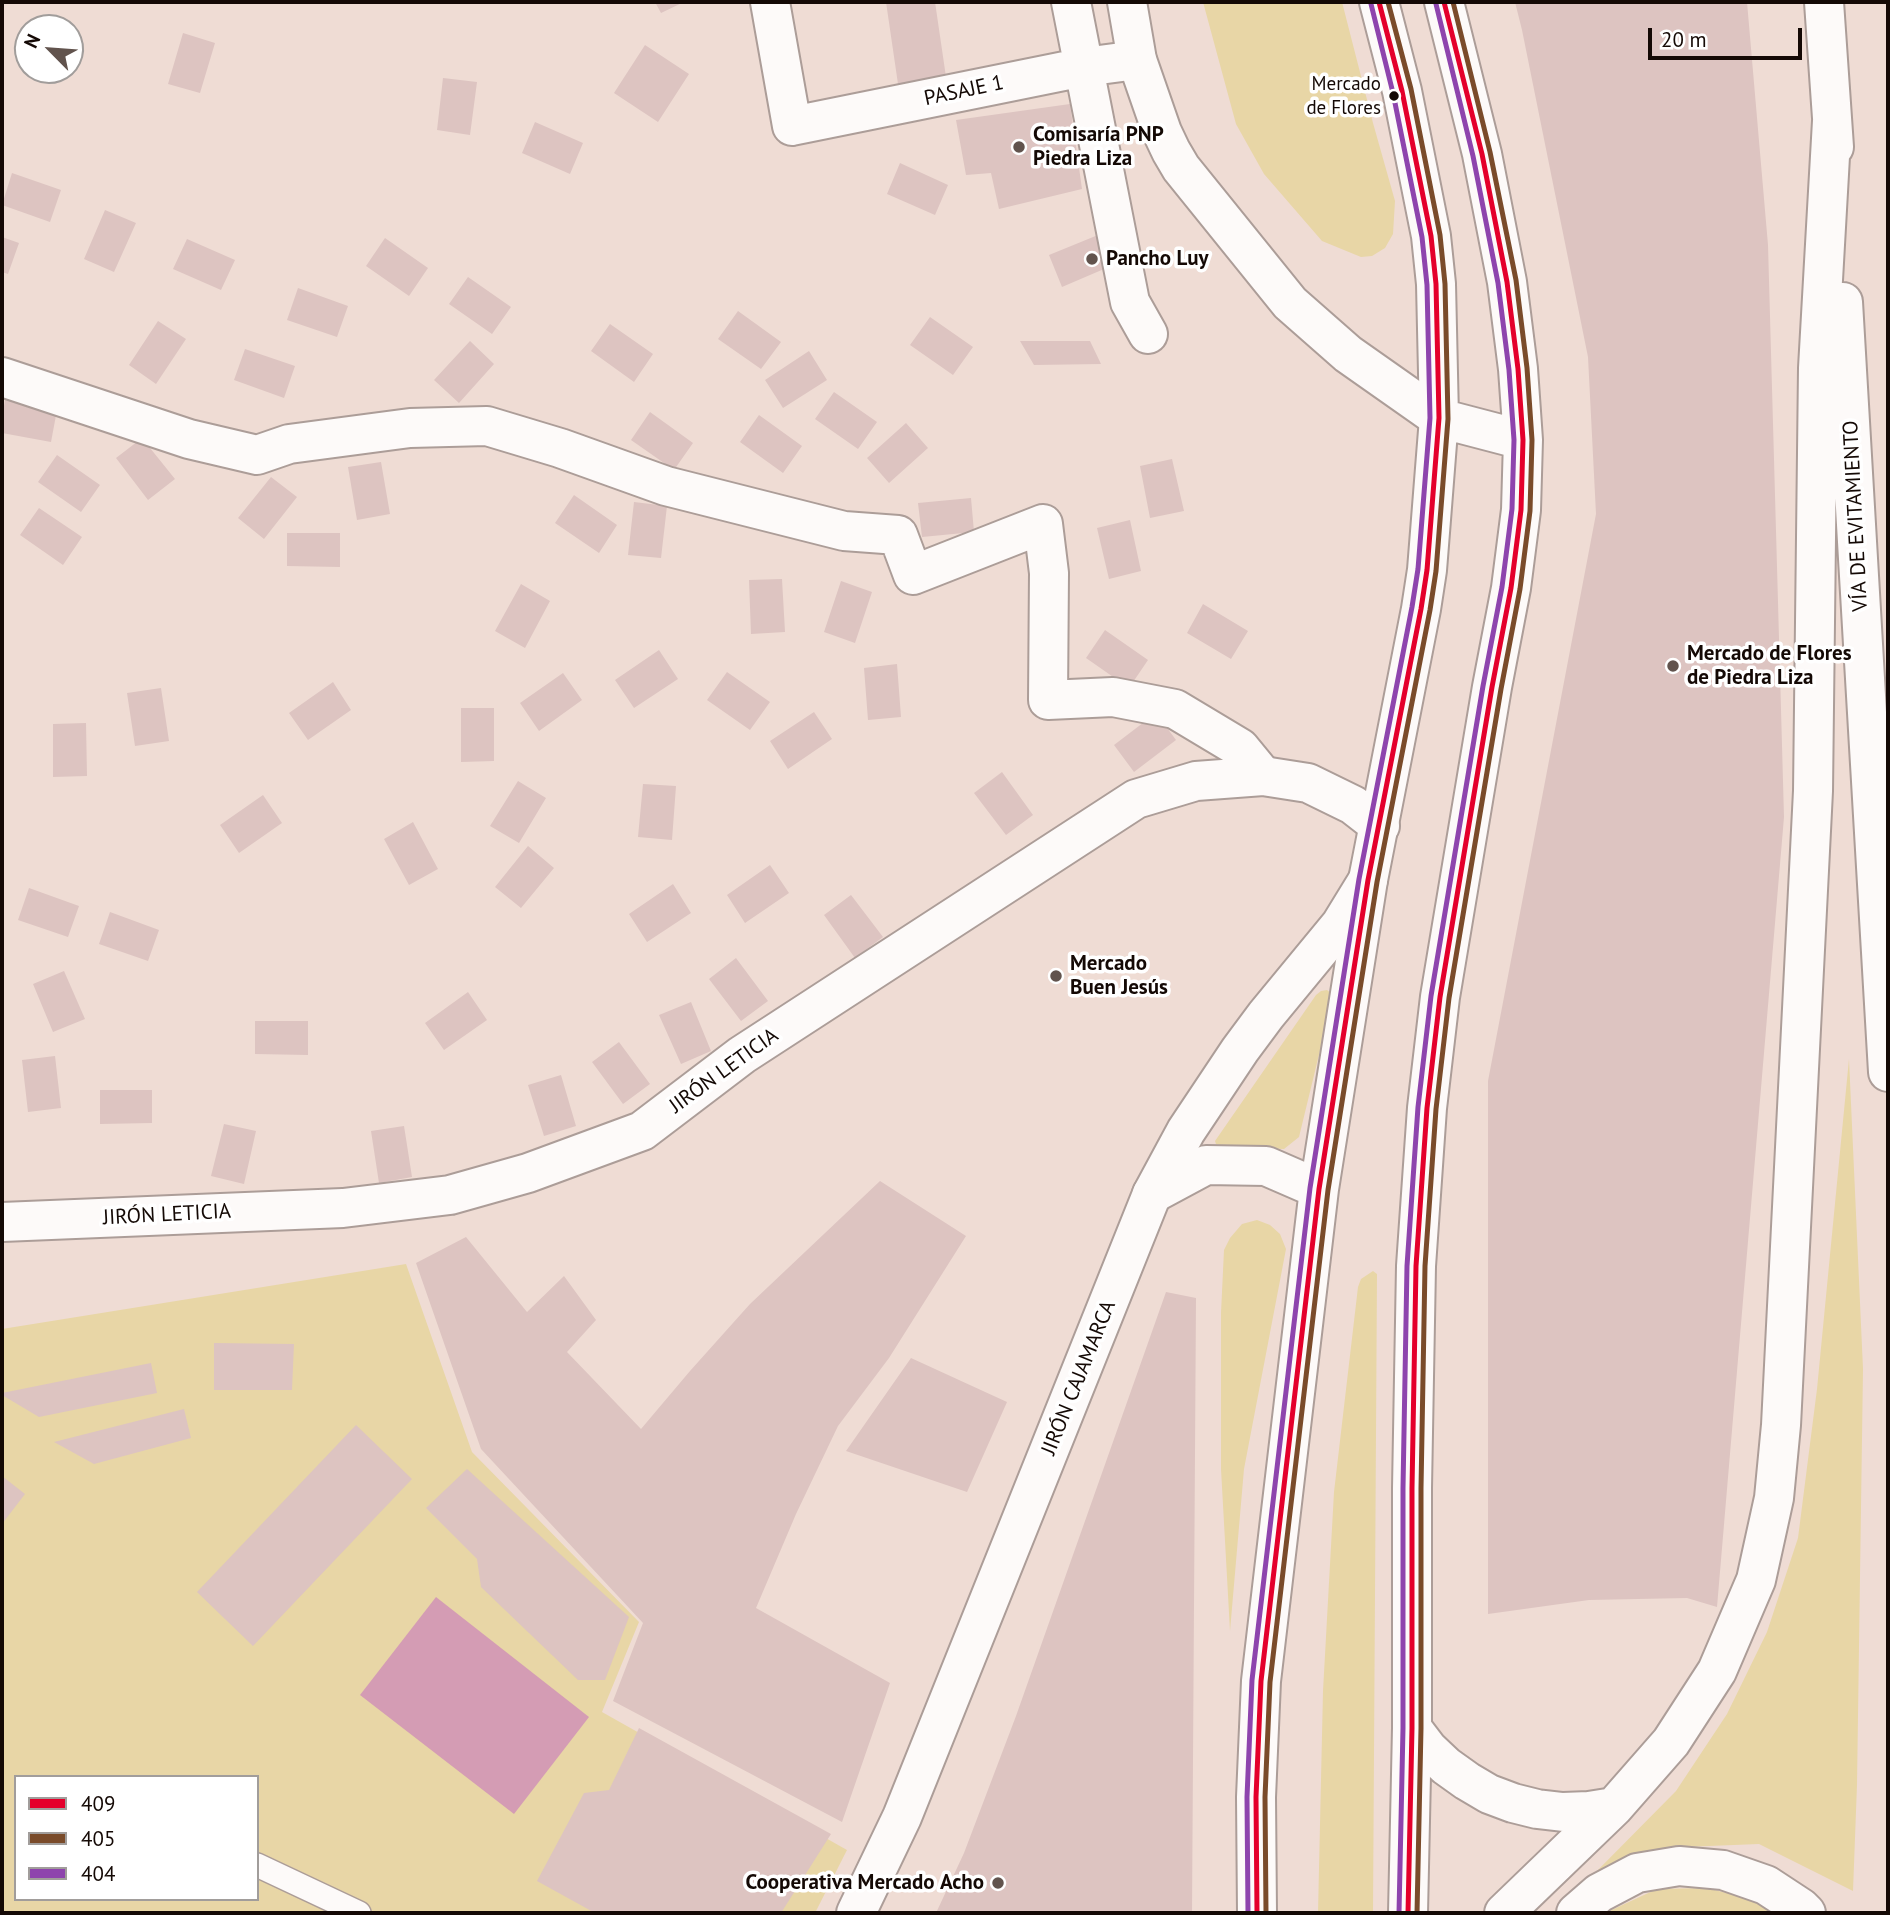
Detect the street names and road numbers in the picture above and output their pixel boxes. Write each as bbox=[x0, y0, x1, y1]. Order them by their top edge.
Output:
street label: PASAJE 1 bbox=[922, 70, 1006, 112]
street label: VÍA DE EVITAMIENTO bbox=[1838, 420, 1874, 612]
street label: JIRÓN LETICIA bbox=[665, 1023, 783, 1119]
street label: JIRÓN LETICIA bbox=[102, 1199, 232, 1231]
street label: JIRÓN CAJAMARCA bbox=[1037, 1297, 1121, 1459]

